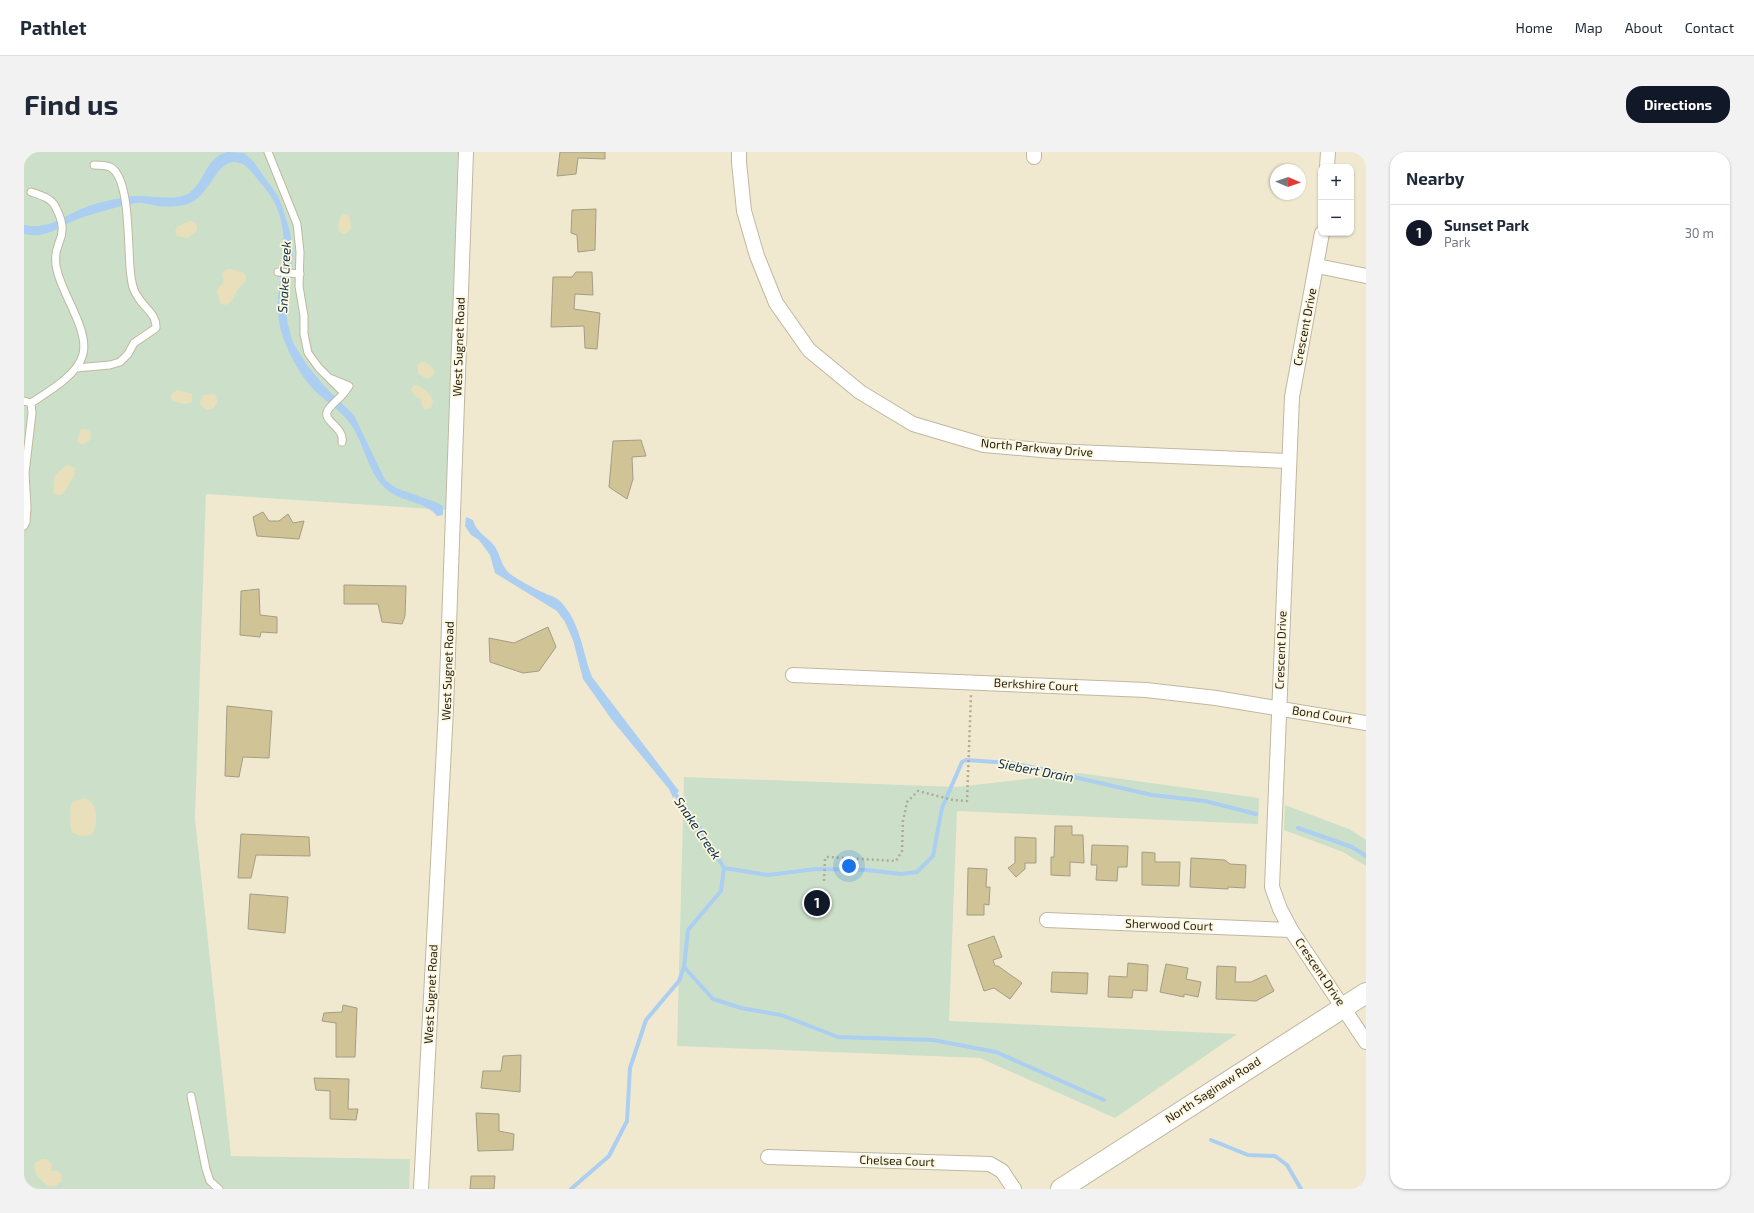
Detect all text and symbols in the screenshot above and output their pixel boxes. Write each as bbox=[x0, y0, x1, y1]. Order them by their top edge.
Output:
text: Pathlet bbox=[20, 16, 86, 39]
text: Home bbox=[1516, 19, 1553, 36]
text: Map bbox=[1575, 19, 1603, 36]
text: About bbox=[1625, 19, 1663, 36]
text: Contact bbox=[1685, 19, 1734, 36]
button: Directions bbox=[1626, 86, 1730, 123]
text: Find us bbox=[24, 87, 118, 121]
north arrow bbox=[1270, 164, 1306, 200]
map controls bbox=[1318, 164, 1354, 236]
button: + bbox=[1318, 164, 1354, 200]
text: Nearby bbox=[1406, 168, 1464, 188]
button: − bbox=[1318, 200, 1354, 236]
text: Sunset Park bbox=[1444, 216, 1529, 234]
text: 1 bbox=[1416, 225, 1422, 241]
text: 30 m bbox=[1685, 225, 1714, 241]
text: Park bbox=[1444, 234, 1471, 250]
water label: Snake Creek bbox=[274, 240, 294, 313]
street label: Crescent Drive bbox=[1290, 287, 1318, 367]
street label: West Sugnet Road bbox=[449, 297, 467, 397]
street label: North Parkway Drive bbox=[980, 435, 1094, 459]
street label: Crescent Drive bbox=[1272, 610, 1288, 690]
street label: West Sugnet Road bbox=[438, 621, 456, 721]
street label: Berkshire Court bbox=[993, 675, 1079, 693]
street label: Bond Court bbox=[1291, 702, 1354, 726]
water label: Siebert Drain bbox=[997, 755, 1075, 785]
water label: Snake Creek bbox=[671, 794, 725, 862]
your location bbox=[839, 856, 859, 876]
pin: 1 bbox=[804, 888, 830, 918]
street label: Sherwood Court bbox=[1125, 915, 1214, 933]
street label: Crescent Drive bbox=[1293, 935, 1349, 1008]
street label: West Sugnet Road bbox=[420, 944, 440, 1044]
street label: North Saginaw Road bbox=[1162, 1053, 1263, 1125]
street label: Chelsea Court bbox=[859, 1152, 935, 1168]

